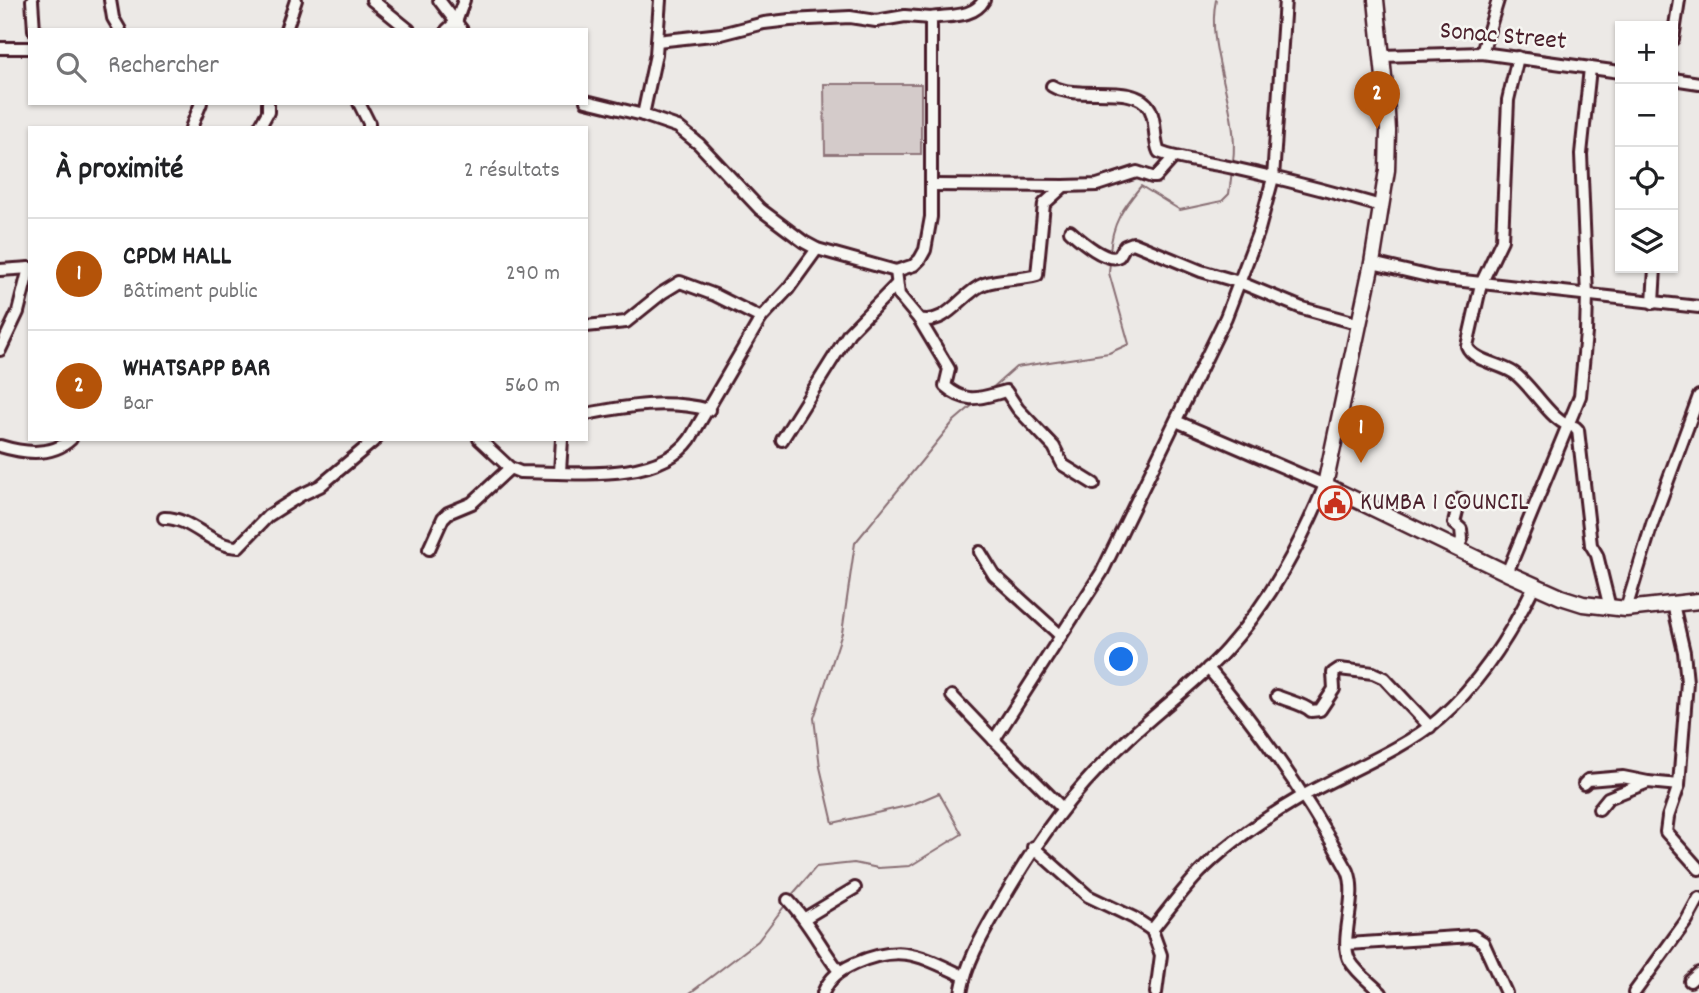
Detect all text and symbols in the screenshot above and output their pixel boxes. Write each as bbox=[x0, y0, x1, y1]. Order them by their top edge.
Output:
street label: Sonac Street bbox=[1438, 13, 1568, 61]
map controls bbox=[1615, 21, 1678, 273]
button: + bbox=[1615, 21, 1678, 84]
search box bbox=[28, 28, 588, 105]
icon: search bbox=[52, 48, 90, 86]
text: Rechercher bbox=[108, 48, 219, 85]
pin: 2 bbox=[1354, 71, 1400, 129]
button: − bbox=[1615, 84, 1678, 147]
button: locate bbox=[1615, 147, 1678, 210]
text: À proximité bbox=[56, 150, 183, 193]
text: 2 résultats bbox=[464, 155, 560, 188]
button: layers bbox=[1615, 210, 1678, 273]
text: CPDM HALL bbox=[123, 239, 231, 276]
text: 1 bbox=[76, 258, 82, 291]
text: 290 m bbox=[506, 258, 560, 291]
text: Bâtiment public bbox=[123, 276, 258, 309]
text: WHATSAPP BAR bbox=[123, 351, 270, 388]
text: 2 bbox=[74, 370, 84, 403]
text: 560 m bbox=[504, 370, 560, 403]
text: Bar bbox=[123, 388, 153, 421]
pin: 1 bbox=[1338, 405, 1384, 463]
public building icon: KUMBA 1 COUNCIL bbox=[1316, 484, 1354, 522]
place label: KUMBA 1 COUNCIL bbox=[1360, 485, 1529, 522]
your location bbox=[1104, 642, 1138, 676]

